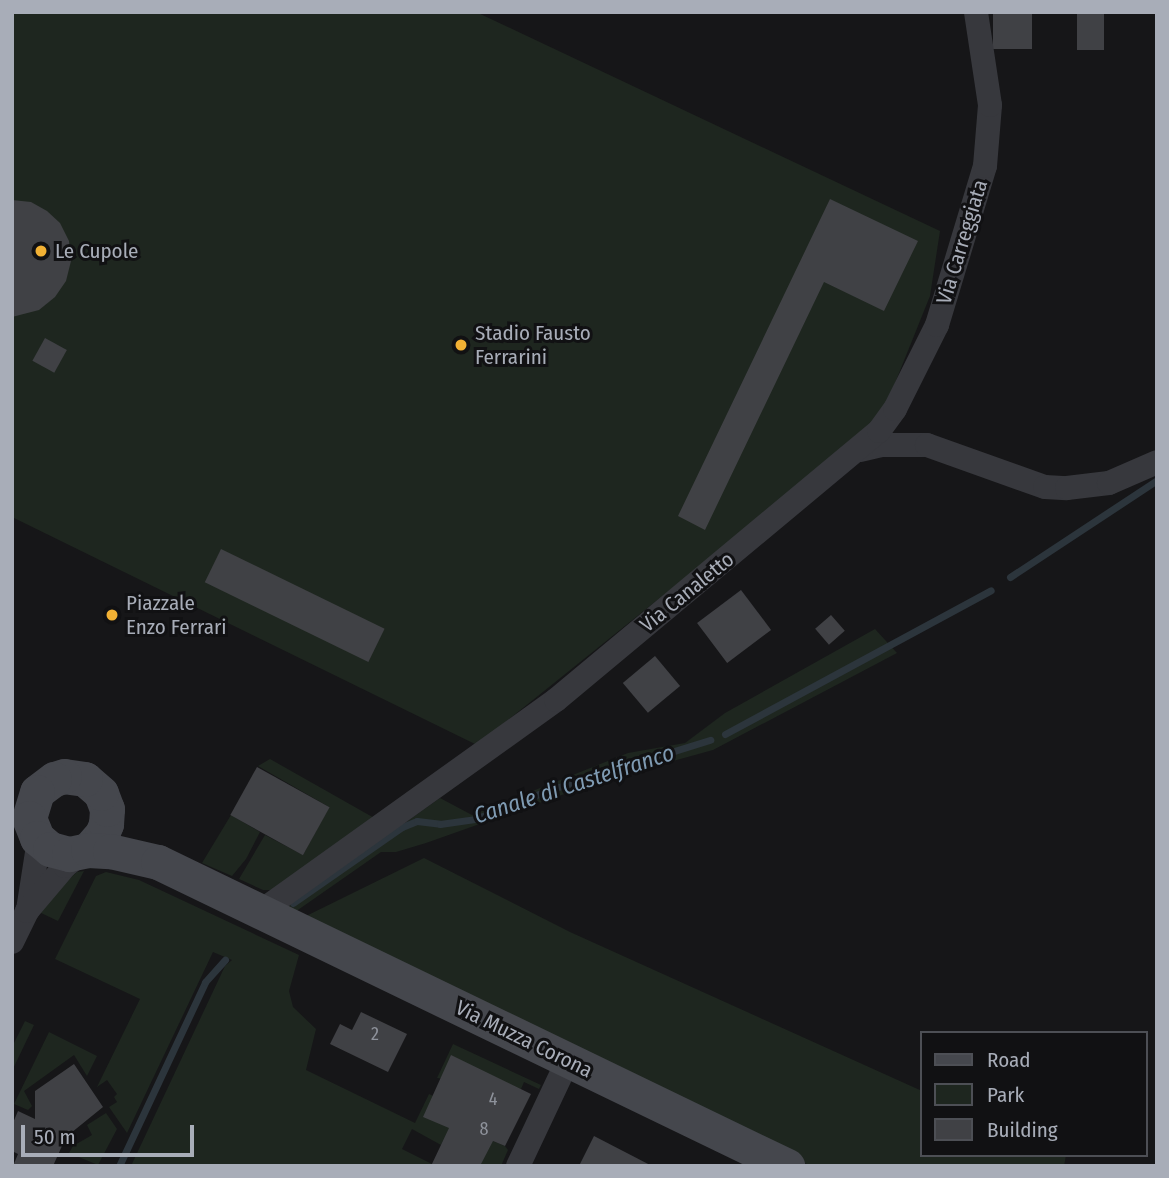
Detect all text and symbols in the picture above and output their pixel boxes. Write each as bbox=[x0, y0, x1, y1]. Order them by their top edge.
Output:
street label: Via Carreggiata bbox=[931, 177, 993, 307]
place label: Le Cupole bbox=[55, 238, 138, 264]
marker: Le Cupole bbox=[33, 243, 49, 259]
place label: Stadio Fausto Ferrarini bbox=[475, 320, 591, 370]
marker: Stadio Fausto Ferrarini bbox=[453, 337, 469, 353]
street label: Via Canaletto bbox=[635, 547, 739, 637]
place label: Piazzale Enzo Ferrari bbox=[126, 590, 227, 640]
marker: Piazzale Enzo Ferrari bbox=[104, 607, 120, 623]
water label: Canale di Castelfranco bbox=[470, 739, 678, 829]
street label: Via Muzza Corona bbox=[451, 995, 597, 1083]
house number: 2 bbox=[371, 1023, 379, 1045]
legend bbox=[920, 1031, 1148, 1157]
text: Road bbox=[987, 1047, 1031, 1073]
text: Park bbox=[987, 1082, 1024, 1108]
house number: 4 bbox=[489, 1088, 497, 1110]
scale bar bbox=[24, 1112, 198, 1156]
text: Building bbox=[987, 1117, 1058, 1143]
house number: 8 bbox=[480, 1118, 488, 1140]
text: 50 m bbox=[34, 1124, 76, 1150]

